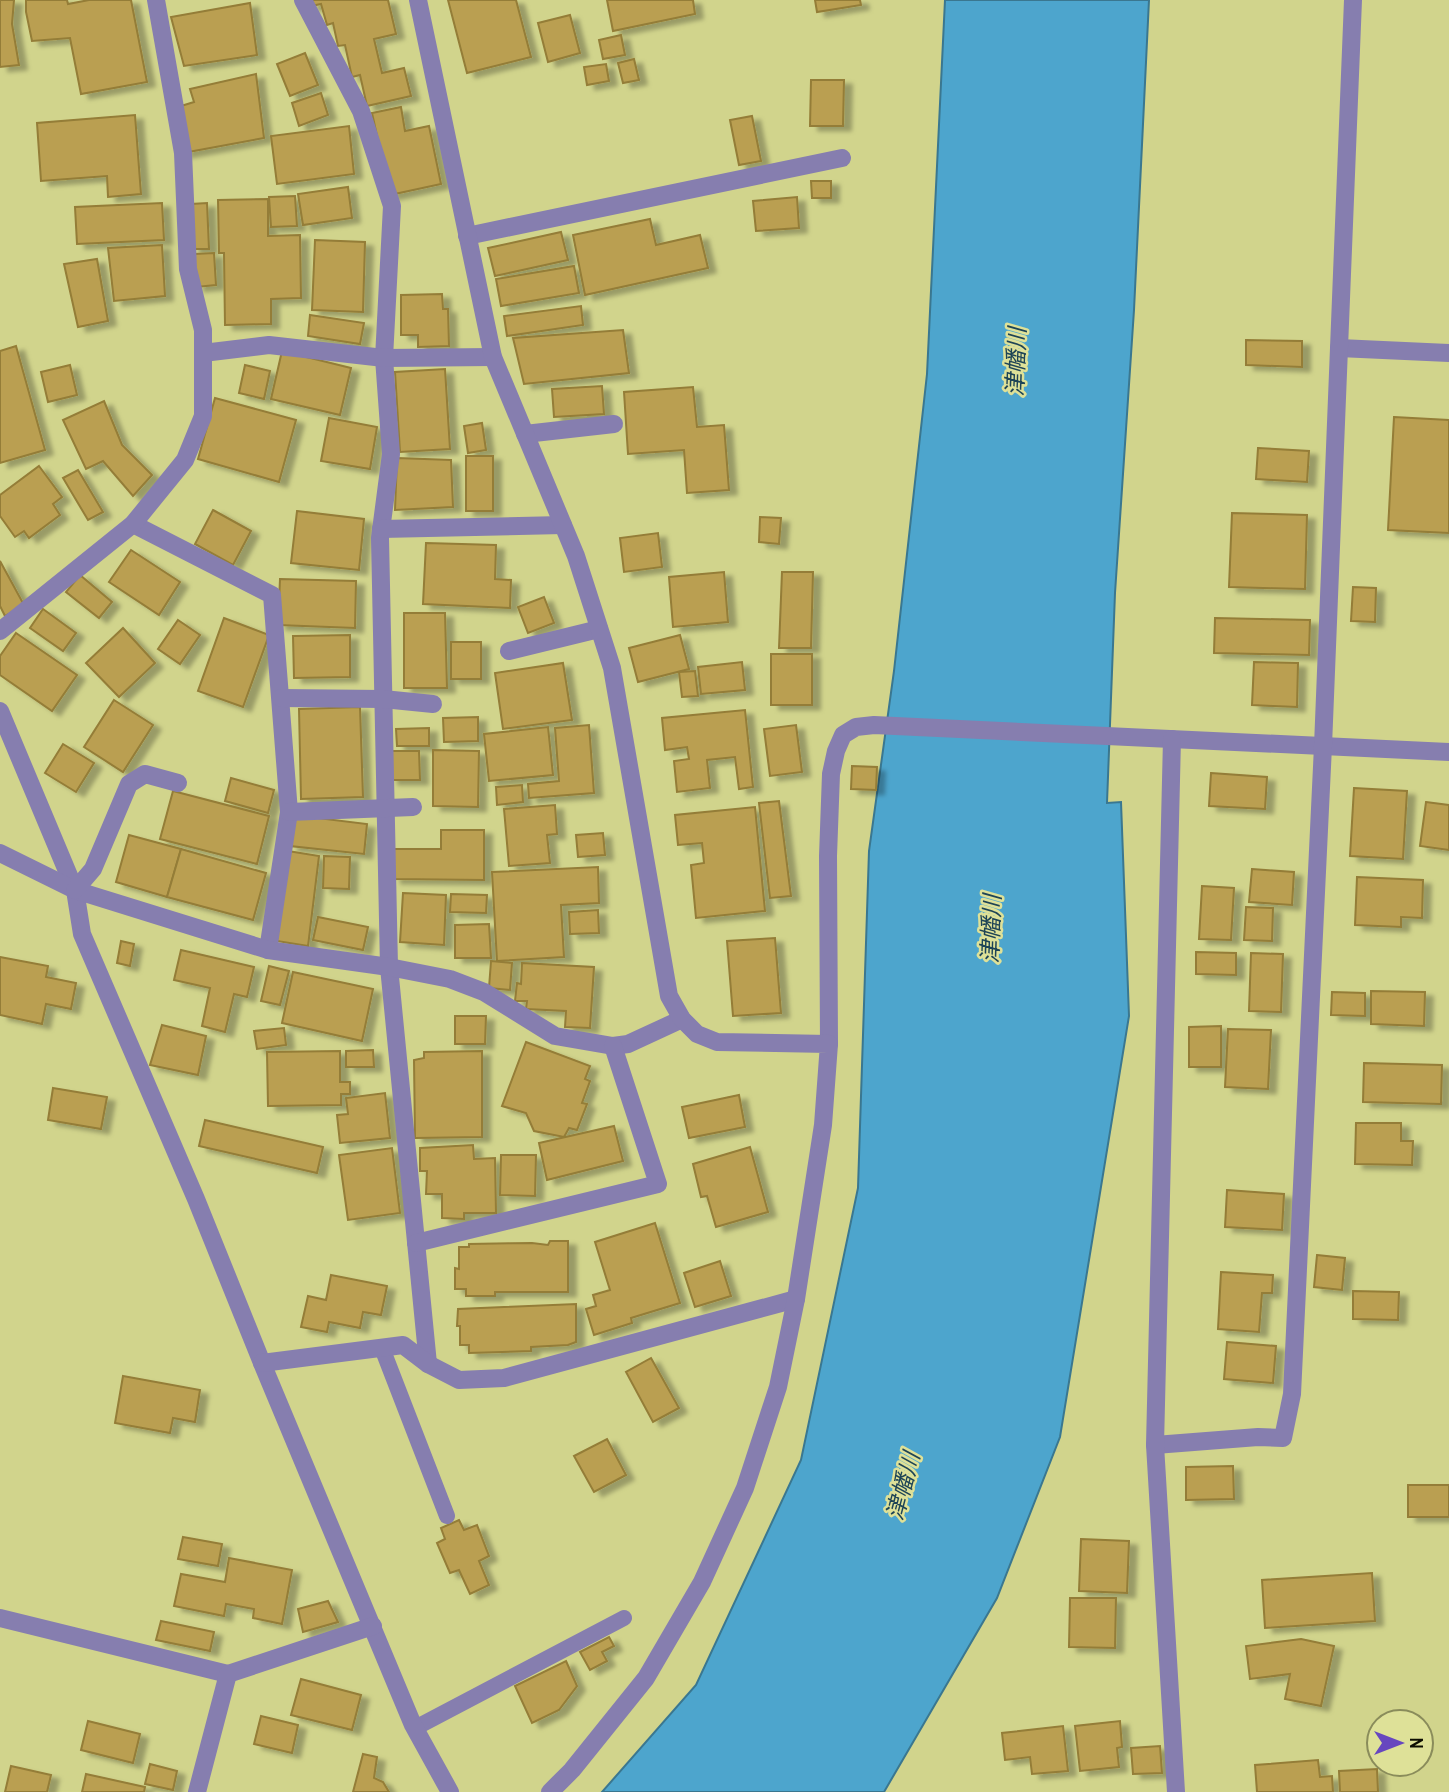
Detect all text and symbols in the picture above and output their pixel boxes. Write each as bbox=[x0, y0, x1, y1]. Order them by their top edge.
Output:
water label: 津幡川 bbox=[999, 324, 1032, 397]
water label: 津幡川 bbox=[974, 891, 1007, 964]
water label: 津幡川 bbox=[879, 1446, 927, 1523]
north arrow bbox=[1365, 1708, 1435, 1778]
text: N bbox=[1404, 1737, 1430, 1749]

